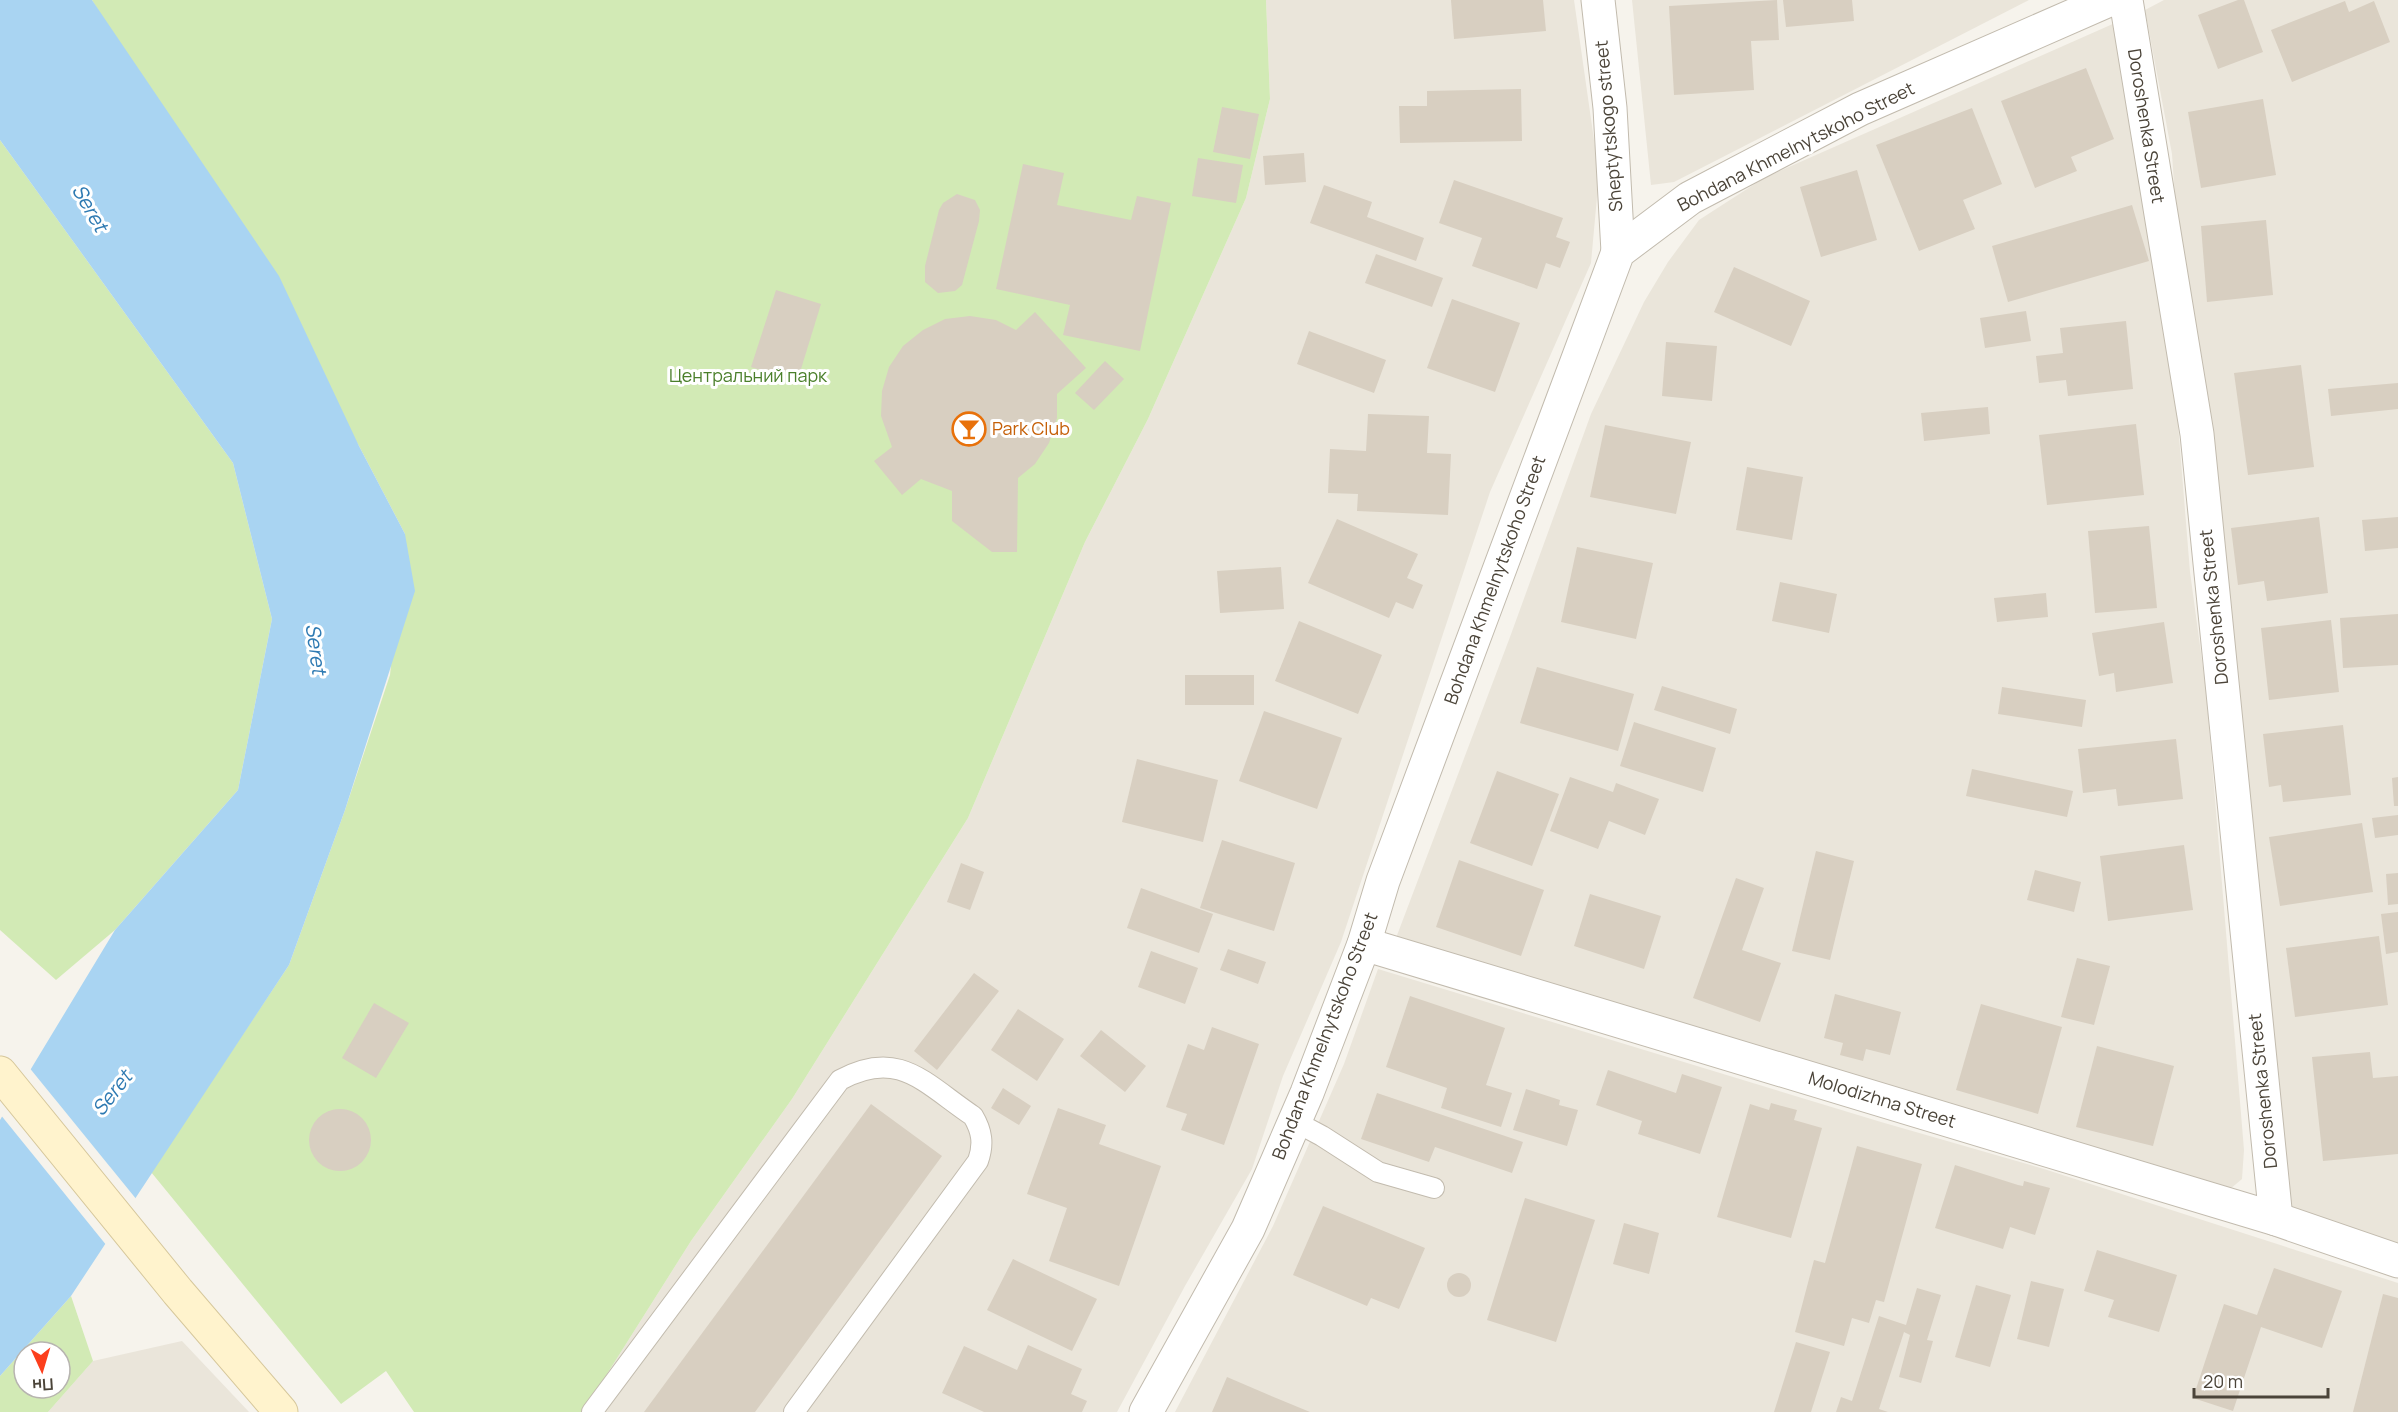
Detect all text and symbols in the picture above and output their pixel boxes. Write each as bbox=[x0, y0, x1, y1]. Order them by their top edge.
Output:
street label: Sheptytskogo street bbox=[1589, 39, 1627, 213]
street label: Doroshenka Street bbox=[2123, 47, 2171, 205]
street label: Bohdana Khmelnytskoho Street bbox=[1673, 76, 1918, 217]
water label: Seret bbox=[66, 179, 116, 238]
park label: Центральний парк bbox=[669, 363, 828, 387]
bar icon: Park Club bbox=[951, 411, 987, 447]
place label: Park Club bbox=[992, 416, 1070, 440]
street label: Bohdana Khmelnytskoho Street bbox=[1438, 452, 1550, 707]
street label: Doroshenka Street bbox=[2193, 528, 2233, 686]
water label: Seret bbox=[300, 622, 334, 678]
street label: Bohdana Khmelnytskoho Street bbox=[1266, 909, 1382, 1163]
street label: Doroshenka Street bbox=[2242, 1012, 2282, 1170]
water label: Seret bbox=[85, 1063, 139, 1121]
street label: Molodizhna Street bbox=[1806, 1065, 1959, 1133]
north arrow bbox=[12, 1340, 72, 1400]
scale bar bbox=[2194, 1361, 2328, 1399]
text: 20 m bbox=[2203, 1369, 2243, 1393]
text: Пн bbox=[32, 1373, 55, 1397]

